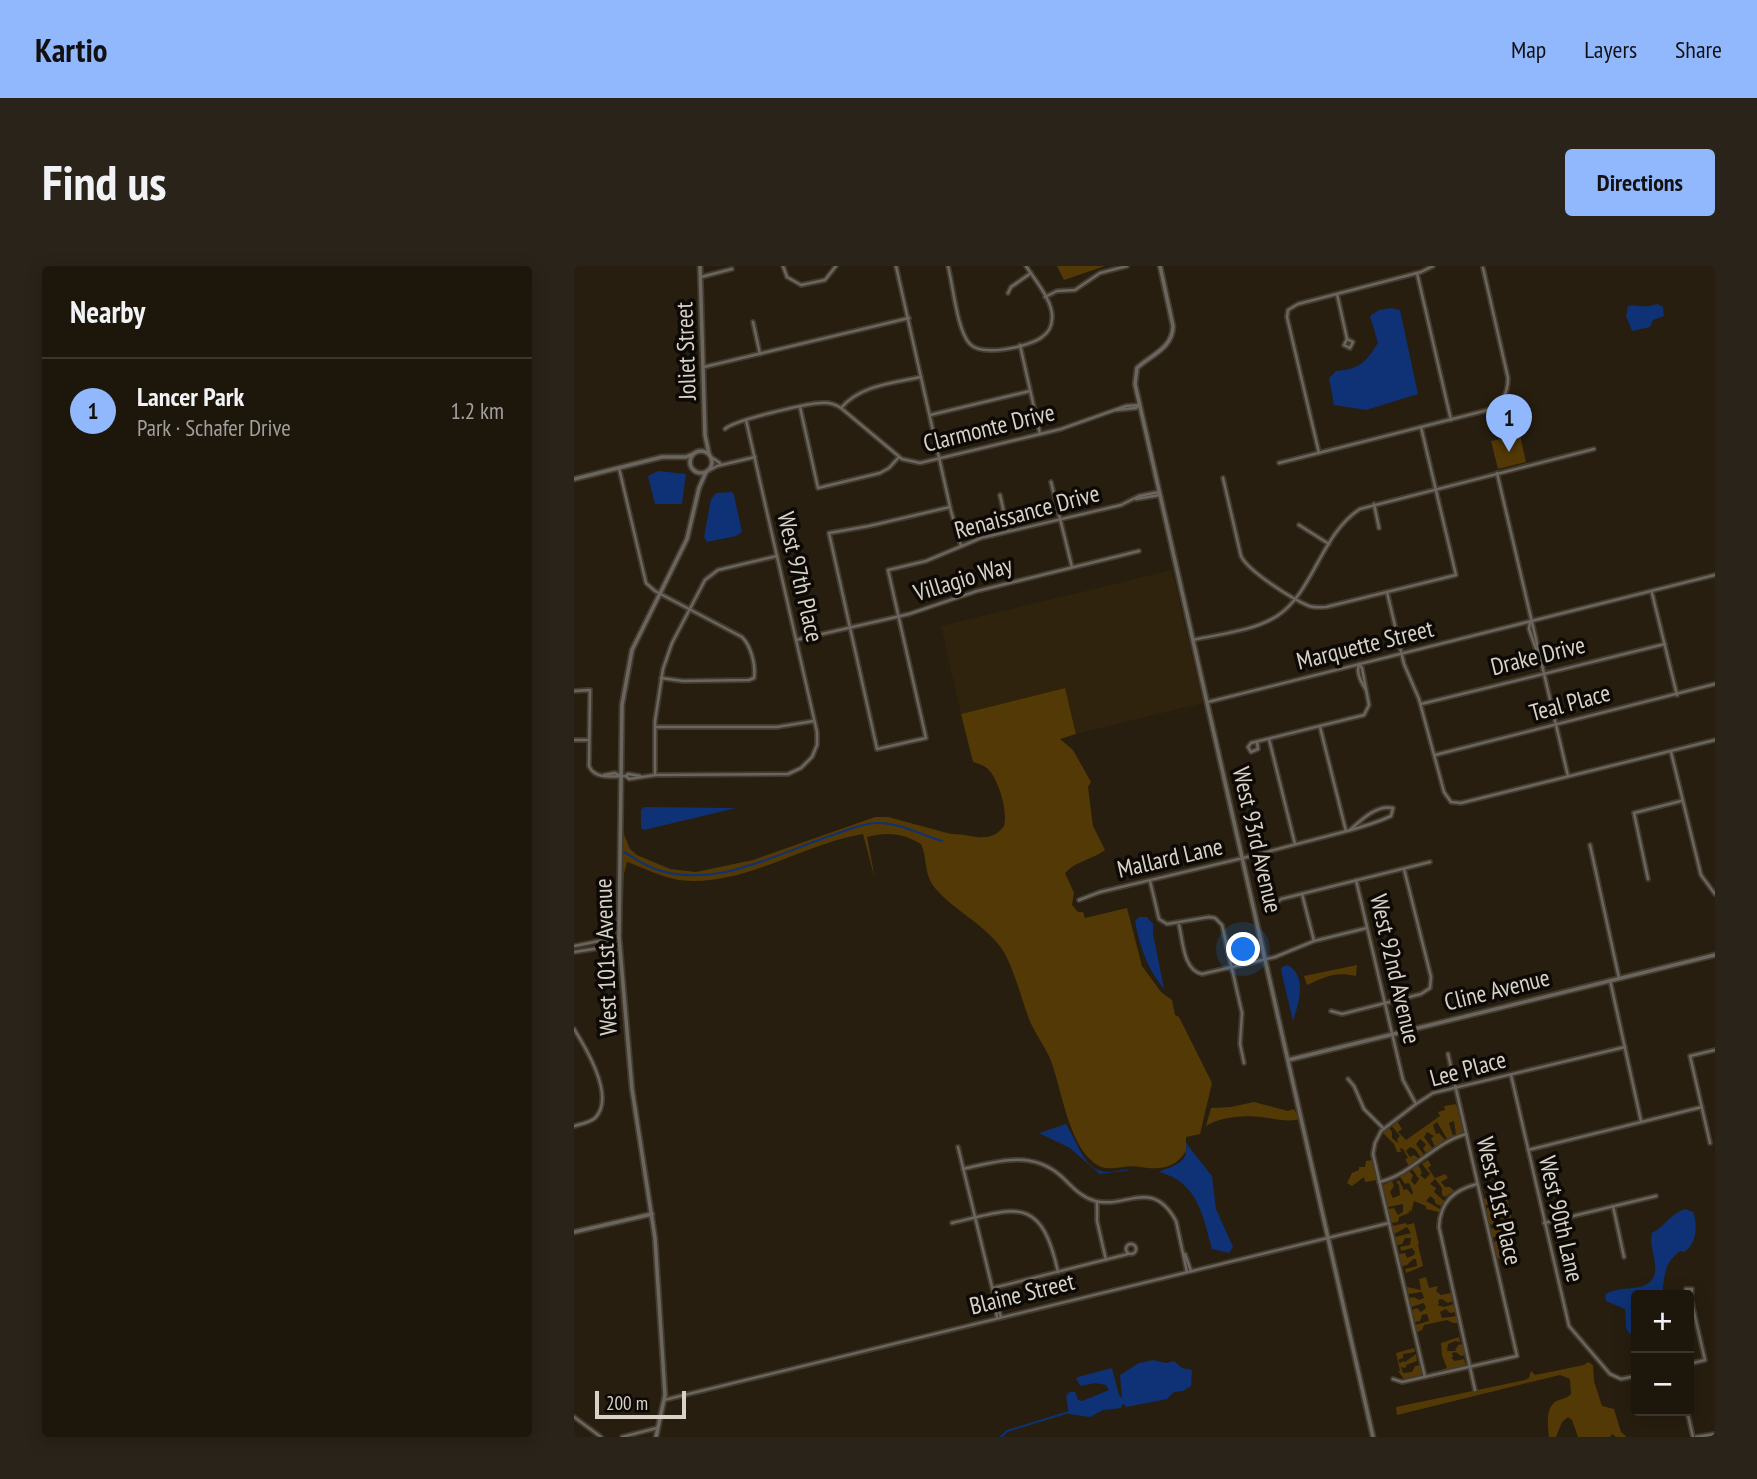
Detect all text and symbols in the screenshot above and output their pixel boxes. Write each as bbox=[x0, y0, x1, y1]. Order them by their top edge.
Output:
text: Kartio bbox=[35, 28, 108, 71]
text: Map bbox=[1511, 34, 1546, 65]
text: Layers bbox=[1584, 34, 1637, 65]
text: Share bbox=[1675, 34, 1722, 65]
button: Directions bbox=[1565, 149, 1715, 216]
text: Find us bbox=[42, 150, 166, 214]
text: Nearby bbox=[70, 292, 145, 331]
street label: Joliet Street bbox=[668, 301, 703, 402]
text: Lancer Park bbox=[137, 380, 244, 413]
pin: 1 bbox=[1486, 394, 1532, 452]
text: 1 bbox=[88, 396, 99, 425]
text: 1.2 km bbox=[450, 396, 504, 425]
street label: Clarmonte Drive bbox=[920, 396, 1058, 459]
text: Park · Schafer Drive bbox=[137, 413, 291, 442]
street label: Renaissance Drive bbox=[951, 477, 1103, 546]
street label: West 97th Place bbox=[770, 509, 831, 645]
street label: Villagio Way bbox=[909, 549, 1016, 609]
street label: Marquette Street bbox=[1293, 612, 1437, 676]
street label: Drake Drive bbox=[1487, 629, 1588, 682]
street label: Teal Place bbox=[1526, 677, 1614, 728]
street label: West 93rd Avenue bbox=[1226, 764, 1289, 916]
street label: Mallard Lane bbox=[1114, 830, 1226, 885]
street label: West 101st Avenue bbox=[587, 878, 624, 1036]
street label: West 92nd Avenue bbox=[1363, 891, 1428, 1047]
your location bbox=[1226, 932, 1260, 966]
street label: Cline Avenue bbox=[1441, 961, 1553, 1018]
street label: Lee Place bbox=[1426, 1043, 1509, 1094]
street label: West 91st Place bbox=[1470, 1134, 1529, 1268]
street label: West 90th Lane bbox=[1532, 1153, 1591, 1285]
street label: Blaine Street bbox=[966, 1265, 1078, 1321]
map controls bbox=[1631, 1290, 1694, 1416]
button: + bbox=[1631, 1290, 1694, 1353]
button: − bbox=[1631, 1353, 1694, 1416]
scale bar bbox=[595, 1388, 686, 1420]
text: 200 m bbox=[606, 1391, 648, 1415]

